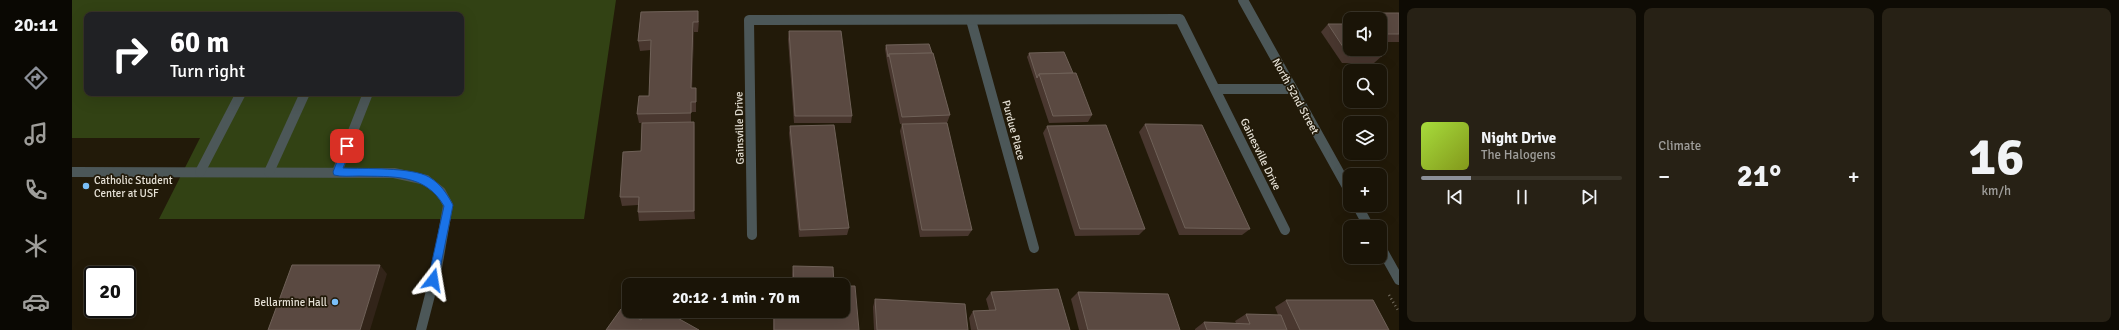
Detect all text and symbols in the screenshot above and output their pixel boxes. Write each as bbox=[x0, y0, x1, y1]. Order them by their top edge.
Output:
map controls bbox=[1343, 12, 1387, 264]
button: sound bbox=[1343, 12, 1387, 56]
text: 20:11 bbox=[14, 14, 58, 36]
text: 60 m bbox=[170, 26, 229, 60]
icon: right bbox=[104, 28, 156, 80]
street label: North 52nd Street bbox=[1269, 56, 1322, 136]
text: Turn right bbox=[170, 60, 245, 82]
icon: directions bbox=[22, 64, 50, 92]
button: search bbox=[1343, 64, 1387, 108]
street label: Gainsville Drive bbox=[732, 91, 747, 165]
street label: Purdue Place bbox=[999, 99, 1028, 161]
street label: Gainesville Drive bbox=[1237, 116, 1284, 192]
button: layers bbox=[1343, 116, 1387, 160]
icon: music bbox=[22, 120, 50, 148]
text: 16 bbox=[1968, 125, 2024, 189]
pin bbox=[330, 129, 364, 163]
text: Night Drive bbox=[1481, 129, 1556, 147]
icon: arrive bbox=[336, 135, 358, 157]
text: Climate bbox=[1658, 138, 1701, 154]
text: The Halogens bbox=[1481, 147, 1556, 163]
text: 21° bbox=[1737, 158, 1781, 195]
text: − bbox=[1658, 163, 1670, 190]
text: + bbox=[1848, 163, 1860, 190]
button: + bbox=[1343, 168, 1387, 212]
place label: Catholic Student Center at USF bbox=[94, 174, 173, 200]
icon: phone bbox=[22, 176, 50, 204]
marker: Catholic Student Center at USF bbox=[81, 181, 91, 191]
text: km/h bbox=[1982, 183, 2011, 199]
icon: previous bbox=[1444, 186, 1466, 208]
icon: pause bbox=[1511, 186, 1533, 208]
icon: next bbox=[1578, 186, 1600, 208]
button: − bbox=[1343, 220, 1387, 264]
icon: climate bbox=[22, 232, 50, 260]
position arrow bbox=[412, 259, 454, 301]
speed limit sign: 20 bbox=[84, 266, 136, 318]
icon: car bbox=[22, 288, 50, 316]
text: 20:12 · 1 min · 70 m bbox=[672, 289, 800, 307]
place label: Bellarmine Hall bbox=[254, 296, 327, 309]
marker: Bellarmine Hall bbox=[330, 297, 340, 307]

